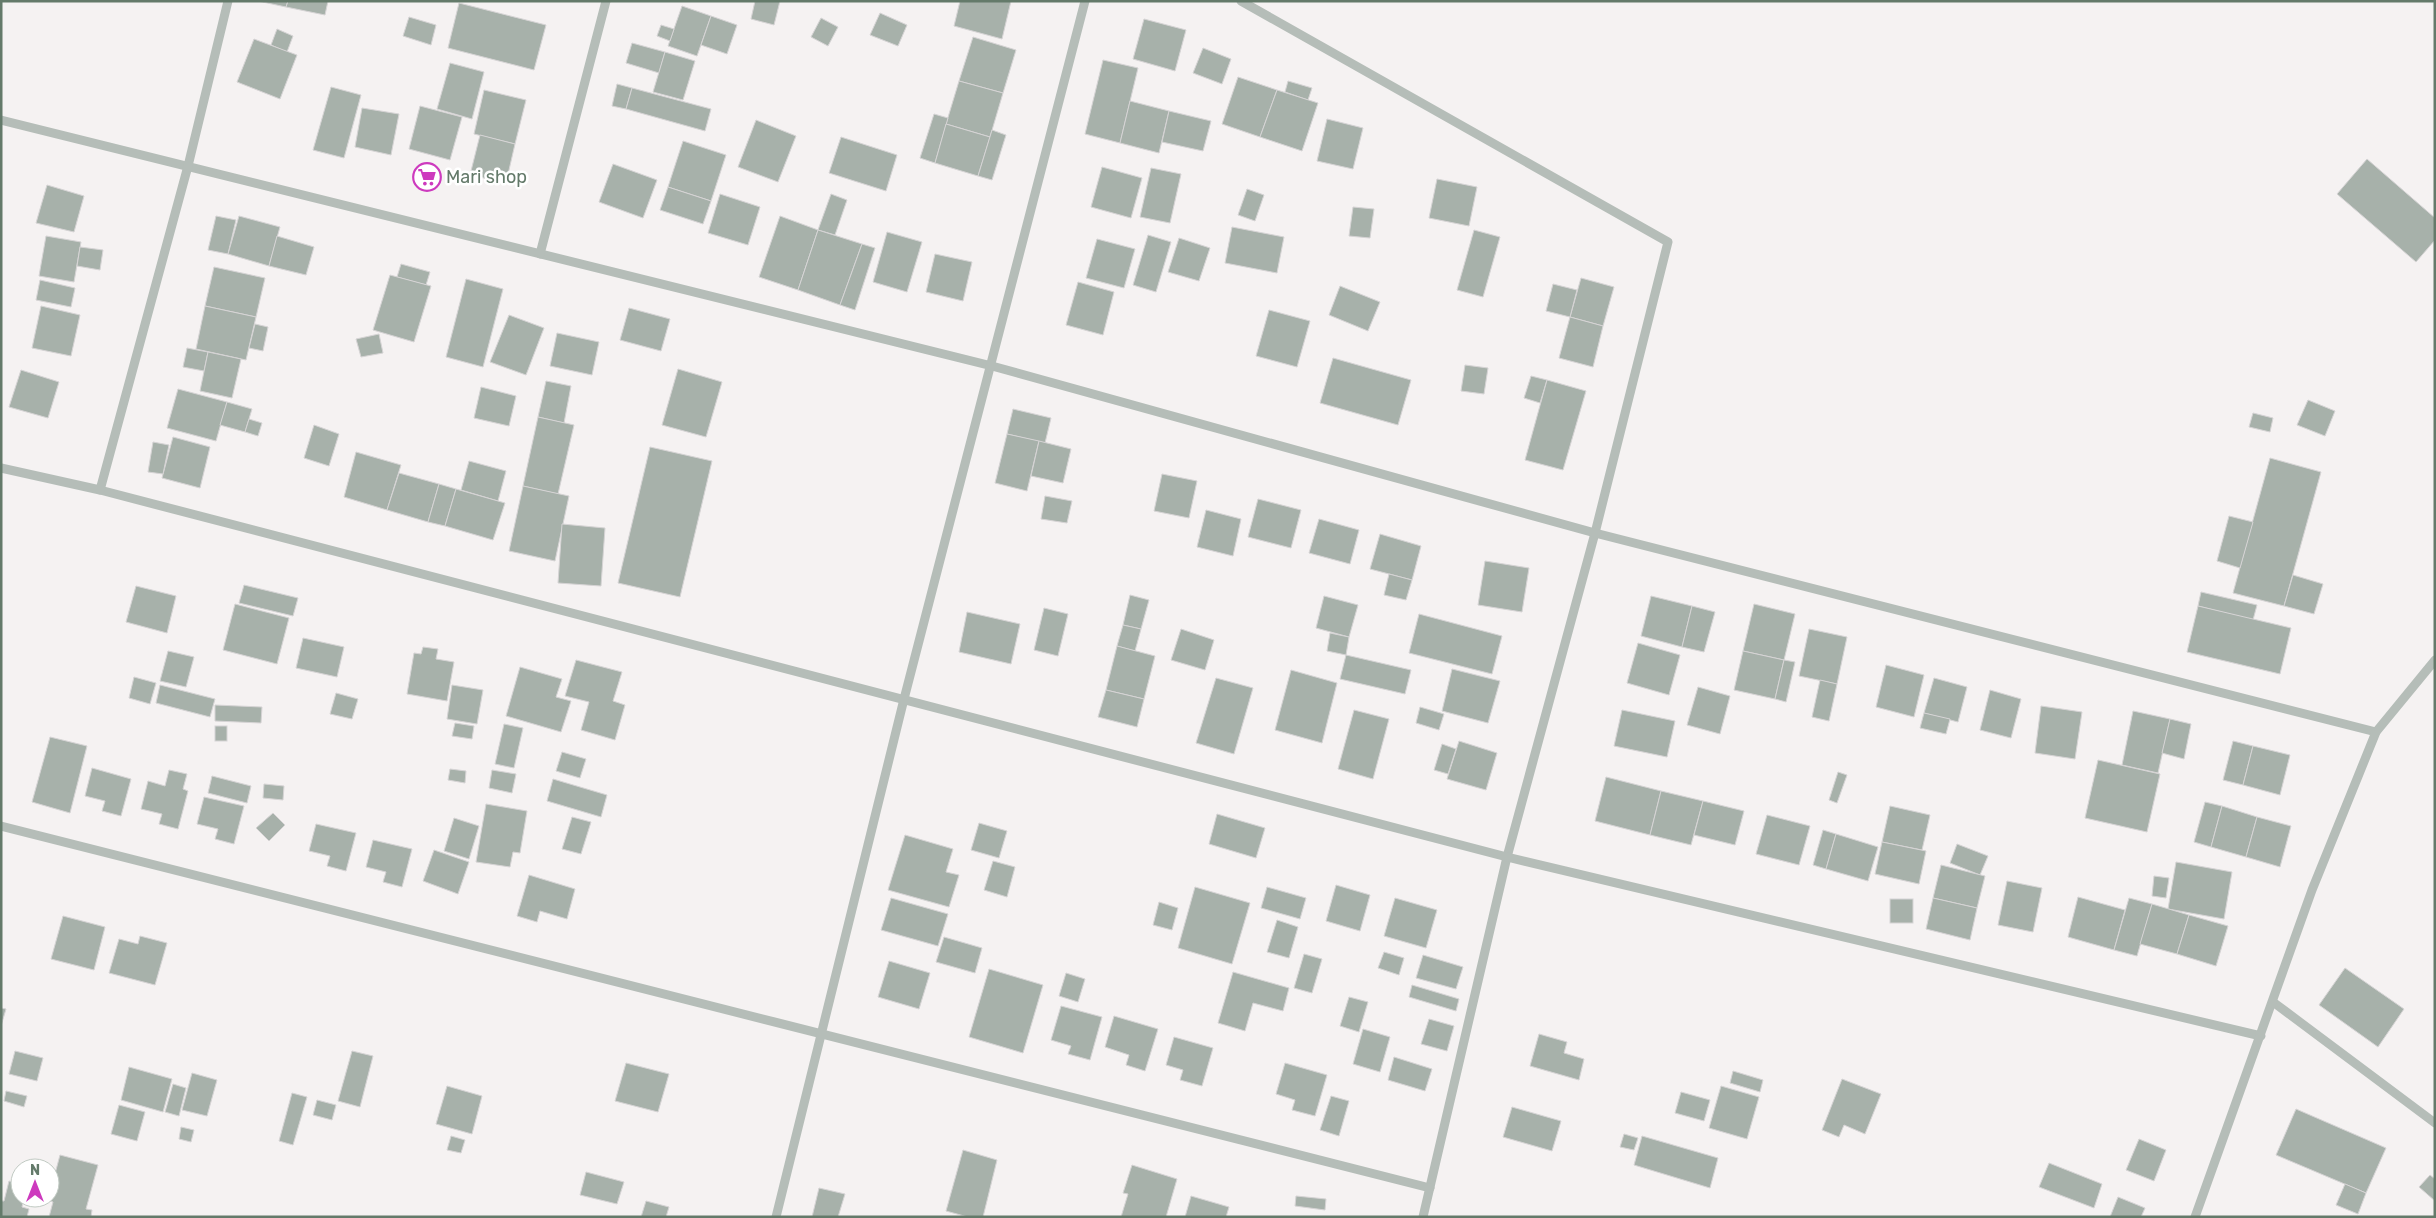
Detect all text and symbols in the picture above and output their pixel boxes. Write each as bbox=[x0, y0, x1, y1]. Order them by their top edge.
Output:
supermarket icon: Mari shop bbox=[412, 162, 442, 192]
place label: Mari shop bbox=[446, 166, 527, 188]
north arrow bbox=[10, 1158, 60, 1208]
text: N bbox=[30, 1162, 40, 1179]

